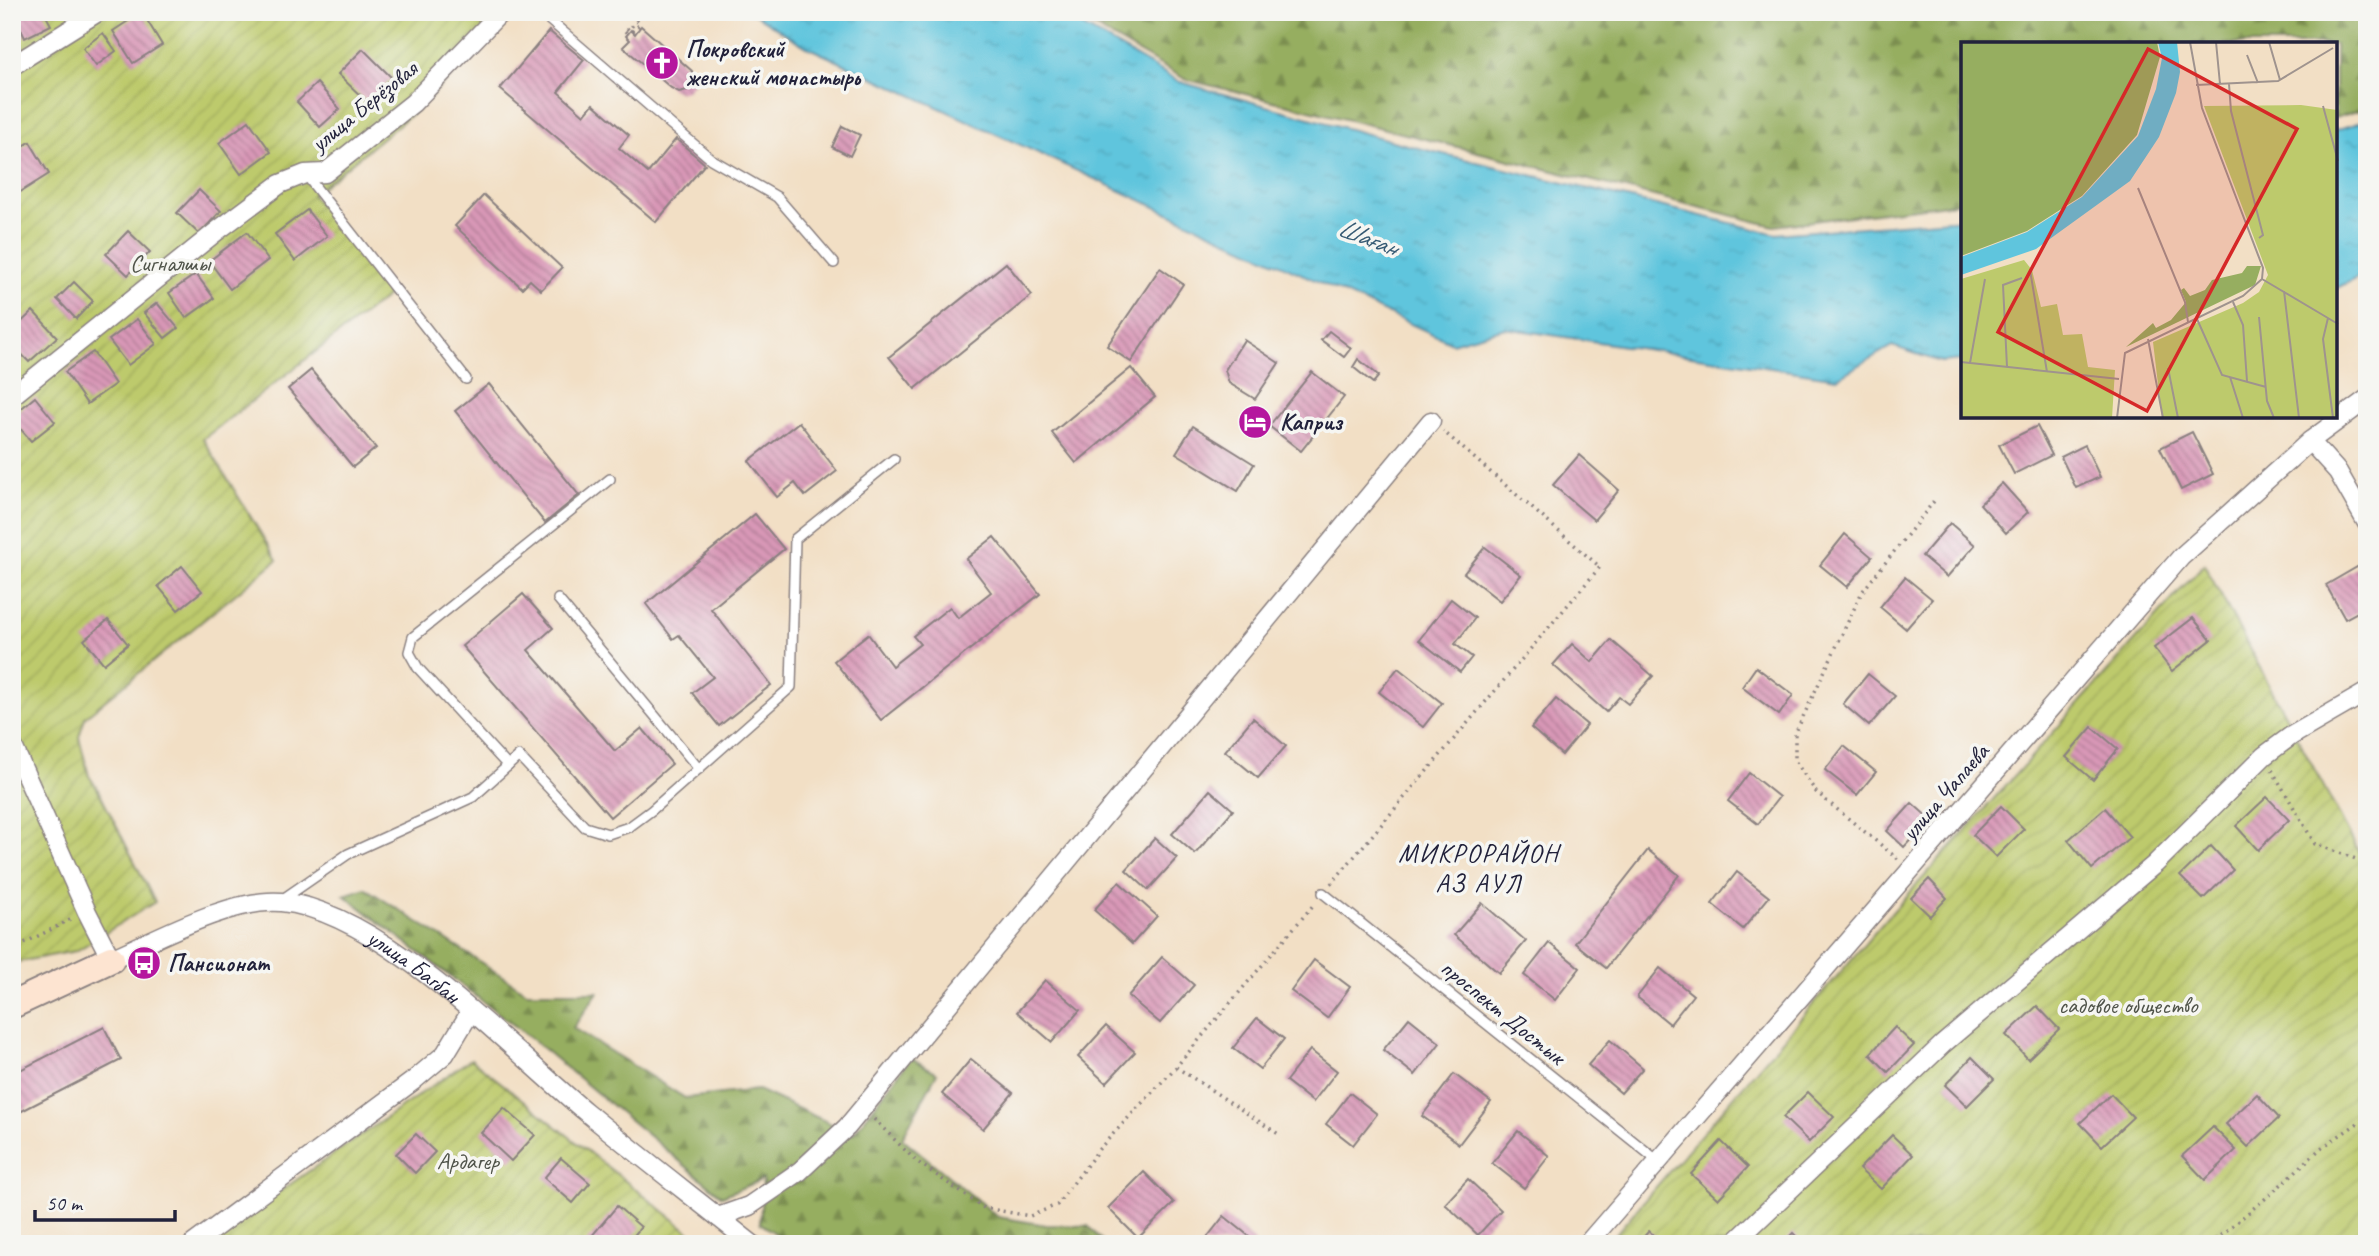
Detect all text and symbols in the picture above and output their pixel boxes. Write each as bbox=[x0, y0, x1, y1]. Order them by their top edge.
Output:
place label: Покровский женский монастырь bbox=[686, 34, 861, 92]
inset map bbox=[1961, 42, 2337, 418]
church icon: Покровский женский монастырь bbox=[643, 44, 681, 82]
street label: улица Берёзовая bbox=[303, 53, 425, 160]
water label: Шаған bbox=[1333, 211, 1406, 265]
park label: Сигналшы bbox=[130, 248, 212, 278]
hotel icon: Каприз bbox=[1236, 403, 1274, 441]
place label: Каприз bbox=[1280, 407, 1344, 437]
street label: улица Чапаева bbox=[1893, 736, 1996, 848]
district label: МИКРОРАЙОН АЗ АУЛ bbox=[1398, 837, 1562, 900]
street label: улица Багбан bbox=[360, 921, 467, 1011]
bus stop icon: Пансионат bbox=[125, 944, 163, 982]
place label: Пансионат bbox=[168, 948, 271, 978]
street label: проспект Достык bbox=[1435, 953, 1573, 1073]
park label: садовое общество bbox=[2059, 990, 2199, 1020]
park label: Ардагер bbox=[437, 1146, 500, 1176]
scale bar bbox=[35, 1179, 175, 1223]
text: 50 m bbox=[46, 1190, 84, 1216]

